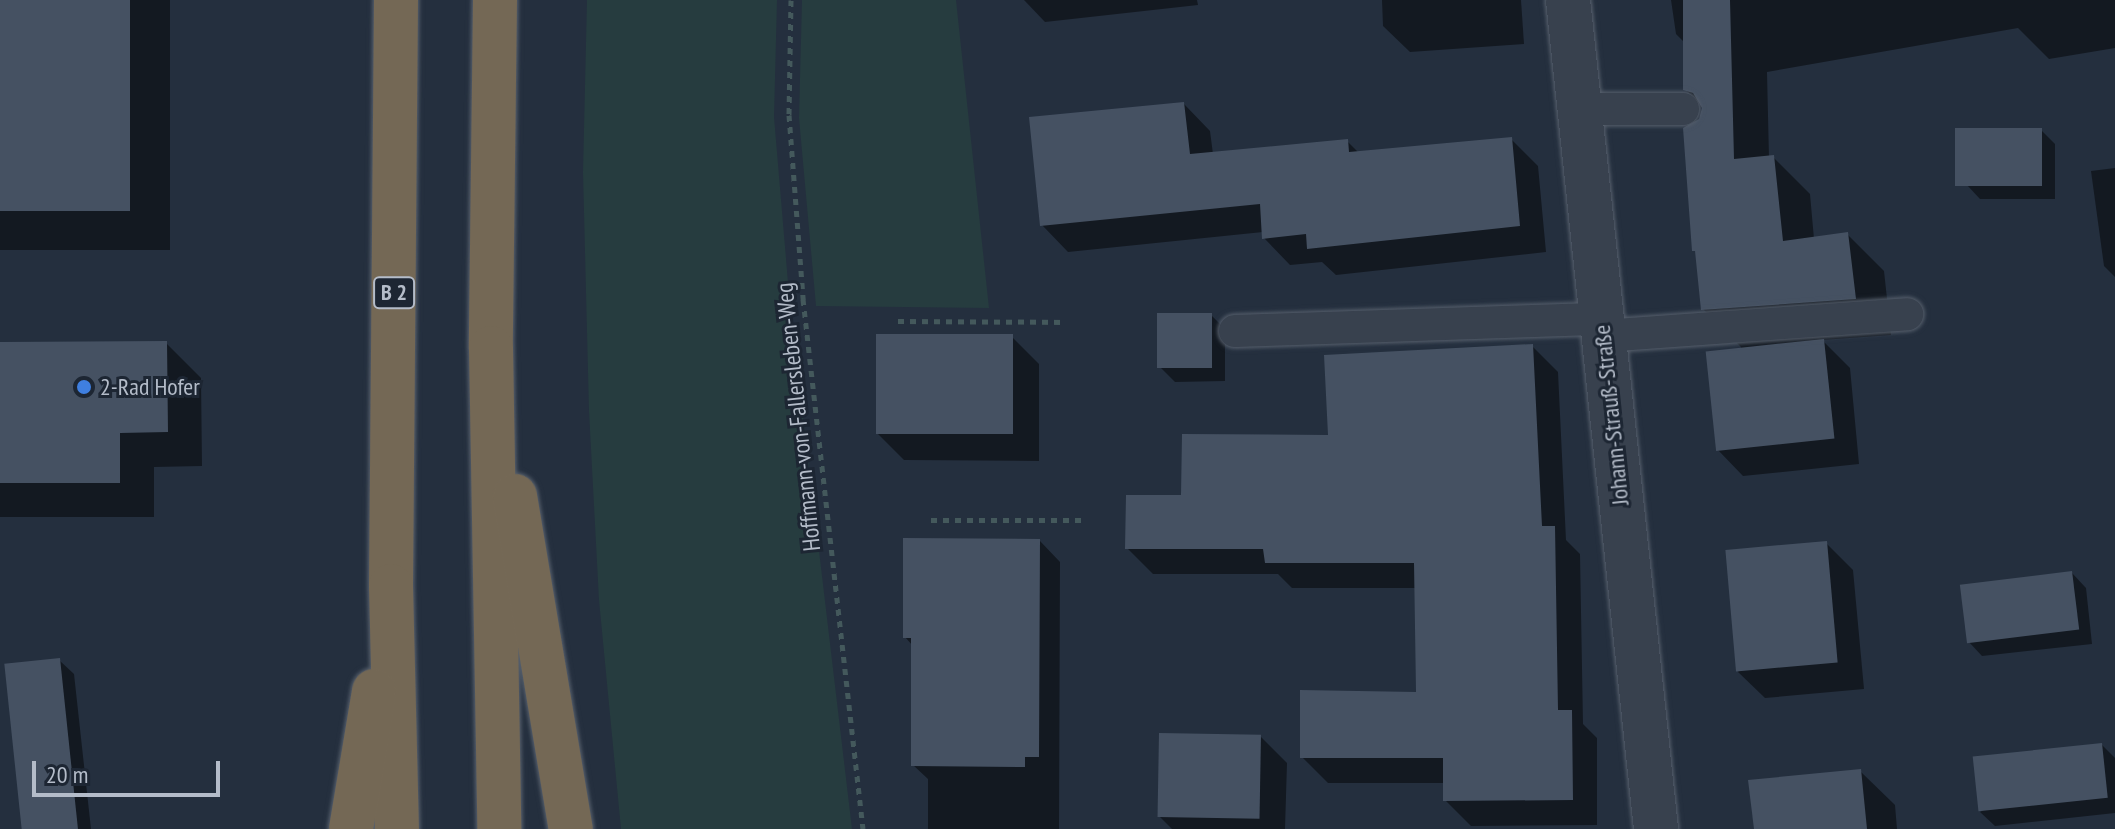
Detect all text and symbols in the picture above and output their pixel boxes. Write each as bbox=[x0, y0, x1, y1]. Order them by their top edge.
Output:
road number: B 2 bbox=[372, 275, 416, 311]
street label: Hoffmann-von-Fallersleben-Weg bbox=[770, 281, 826, 553]
street label: Johann-Strauß-Straße bbox=[1587, 323, 1635, 507]
place label: 2-Rad Hofer bbox=[100, 373, 200, 401]
marker: 2-Rad Hofer bbox=[75, 378, 93, 396]
scale bar bbox=[36, 745, 224, 795]
text: 20 m bbox=[46, 759, 88, 790]

